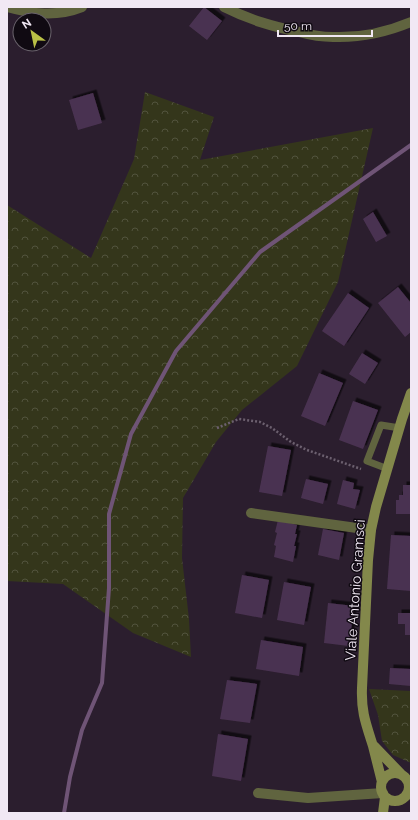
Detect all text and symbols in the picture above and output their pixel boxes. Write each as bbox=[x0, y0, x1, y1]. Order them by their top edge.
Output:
north arrow bbox=[12, 12, 52, 52]
scale bar bbox=[278, 12, 372, 38]
text: N bbox=[20, 16, 34, 32]
text: 50 m bbox=[284, 19, 312, 33]
street label: Viale Antonio Gramsci bbox=[342, 519, 368, 661]

